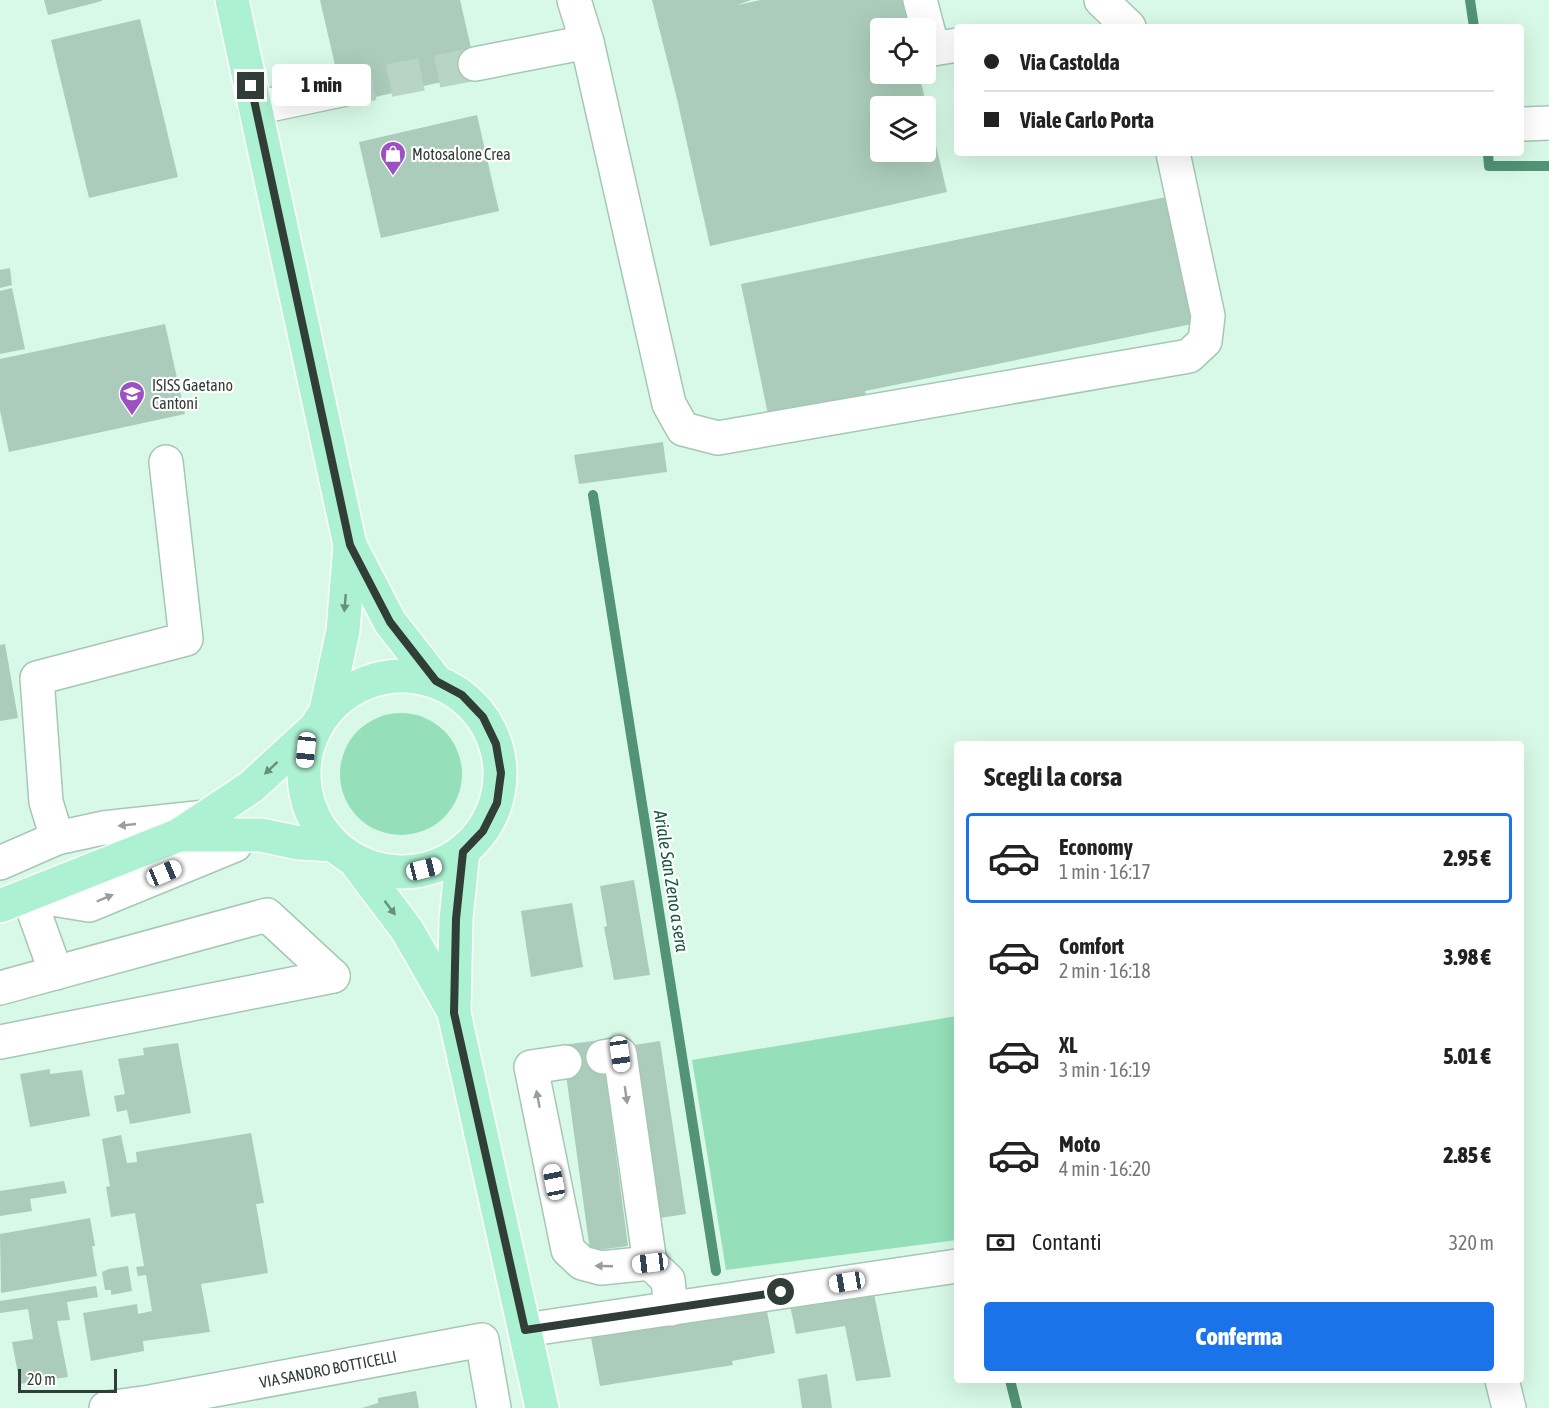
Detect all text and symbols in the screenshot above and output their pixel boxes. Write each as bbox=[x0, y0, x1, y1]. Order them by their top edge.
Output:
map controls bbox=[870, 18, 936, 162]
button: locate bbox=[870, 18, 936, 84]
text: Via Castolda bbox=[1020, 49, 1120, 75]
callout: 1 min bbox=[272, 65, 371, 107]
route end bbox=[237, 72, 264, 99]
text: 1 min bbox=[301, 73, 342, 96]
button: layers bbox=[870, 96, 936, 162]
text: Viale Carlo Porta bbox=[1020, 107, 1154, 133]
shop icon: Motosalone Crea bbox=[378, 139, 408, 177]
place label: Motosalone Crea bbox=[412, 145, 511, 163]
place label: ISISS Gaetano Cantoni bbox=[152, 376, 233, 412]
school or university icon: ISISS Gaetano Cantoni bbox=[117, 379, 147, 417]
one-way arrow bbox=[340, 594, 350, 613]
car bbox=[295, 731, 317, 769]
one-way arrow bbox=[264, 761, 279, 774]
text: Scegli la corsa bbox=[984, 761, 1122, 792]
water label: Ariale San Zeno a sera bbox=[650, 808, 693, 954]
one-way arrow bbox=[118, 820, 137, 830]
icon: car bbox=[987, 831, 1041, 885]
text: Economy bbox=[1059, 834, 1133, 860]
text: 2.95 € bbox=[1443, 845, 1491, 871]
car bbox=[404, 856, 444, 882]
car bbox=[144, 858, 184, 888]
text: 1 min · 16:17 bbox=[1059, 860, 1151, 883]
one-way arrow bbox=[97, 893, 115, 903]
one-way arrow bbox=[384, 900, 396, 915]
icon: car bbox=[987, 930, 1041, 984]
text: Comfort bbox=[1059, 933, 1124, 959]
text: 3.98 € bbox=[1443, 944, 1491, 970]
text: 2 min · 16:18 bbox=[1059, 959, 1151, 982]
icon: car bbox=[987, 1029, 1041, 1083]
text: XL bbox=[1059, 1032, 1077, 1058]
car bbox=[609, 1035, 631, 1073]
text: 5.01 € bbox=[1443, 1043, 1491, 1069]
text: 3 min · 16:19 bbox=[1059, 1058, 1151, 1081]
one-way arrow bbox=[621, 1086, 630, 1105]
one-way arrow bbox=[533, 1090, 542, 1109]
icon: car bbox=[987, 1128, 1041, 1182]
text: Moto bbox=[1059, 1131, 1101, 1157]
text: 2.85 € bbox=[1443, 1142, 1491, 1168]
text: 4 min · 16:20 bbox=[1059, 1157, 1151, 1180]
car bbox=[542, 1163, 566, 1201]
icon: cash bbox=[984, 1226, 1017, 1259]
text: Contanti bbox=[1032, 1229, 1102, 1255]
text: 320 m bbox=[1449, 1231, 1494, 1254]
car bbox=[631, 1252, 669, 1274]
one-way arrow bbox=[594, 1262, 613, 1271]
car bbox=[828, 1270, 866, 1294]
route start bbox=[767, 1278, 794, 1305]
button: Conferma bbox=[984, 1302, 1494, 1371]
street label: VIA SANDRO BOTTICELLI bbox=[258, 1347, 398, 1391]
scale bar bbox=[18, 1366, 117, 1394]
text: 20 m bbox=[27, 1370, 56, 1388]

